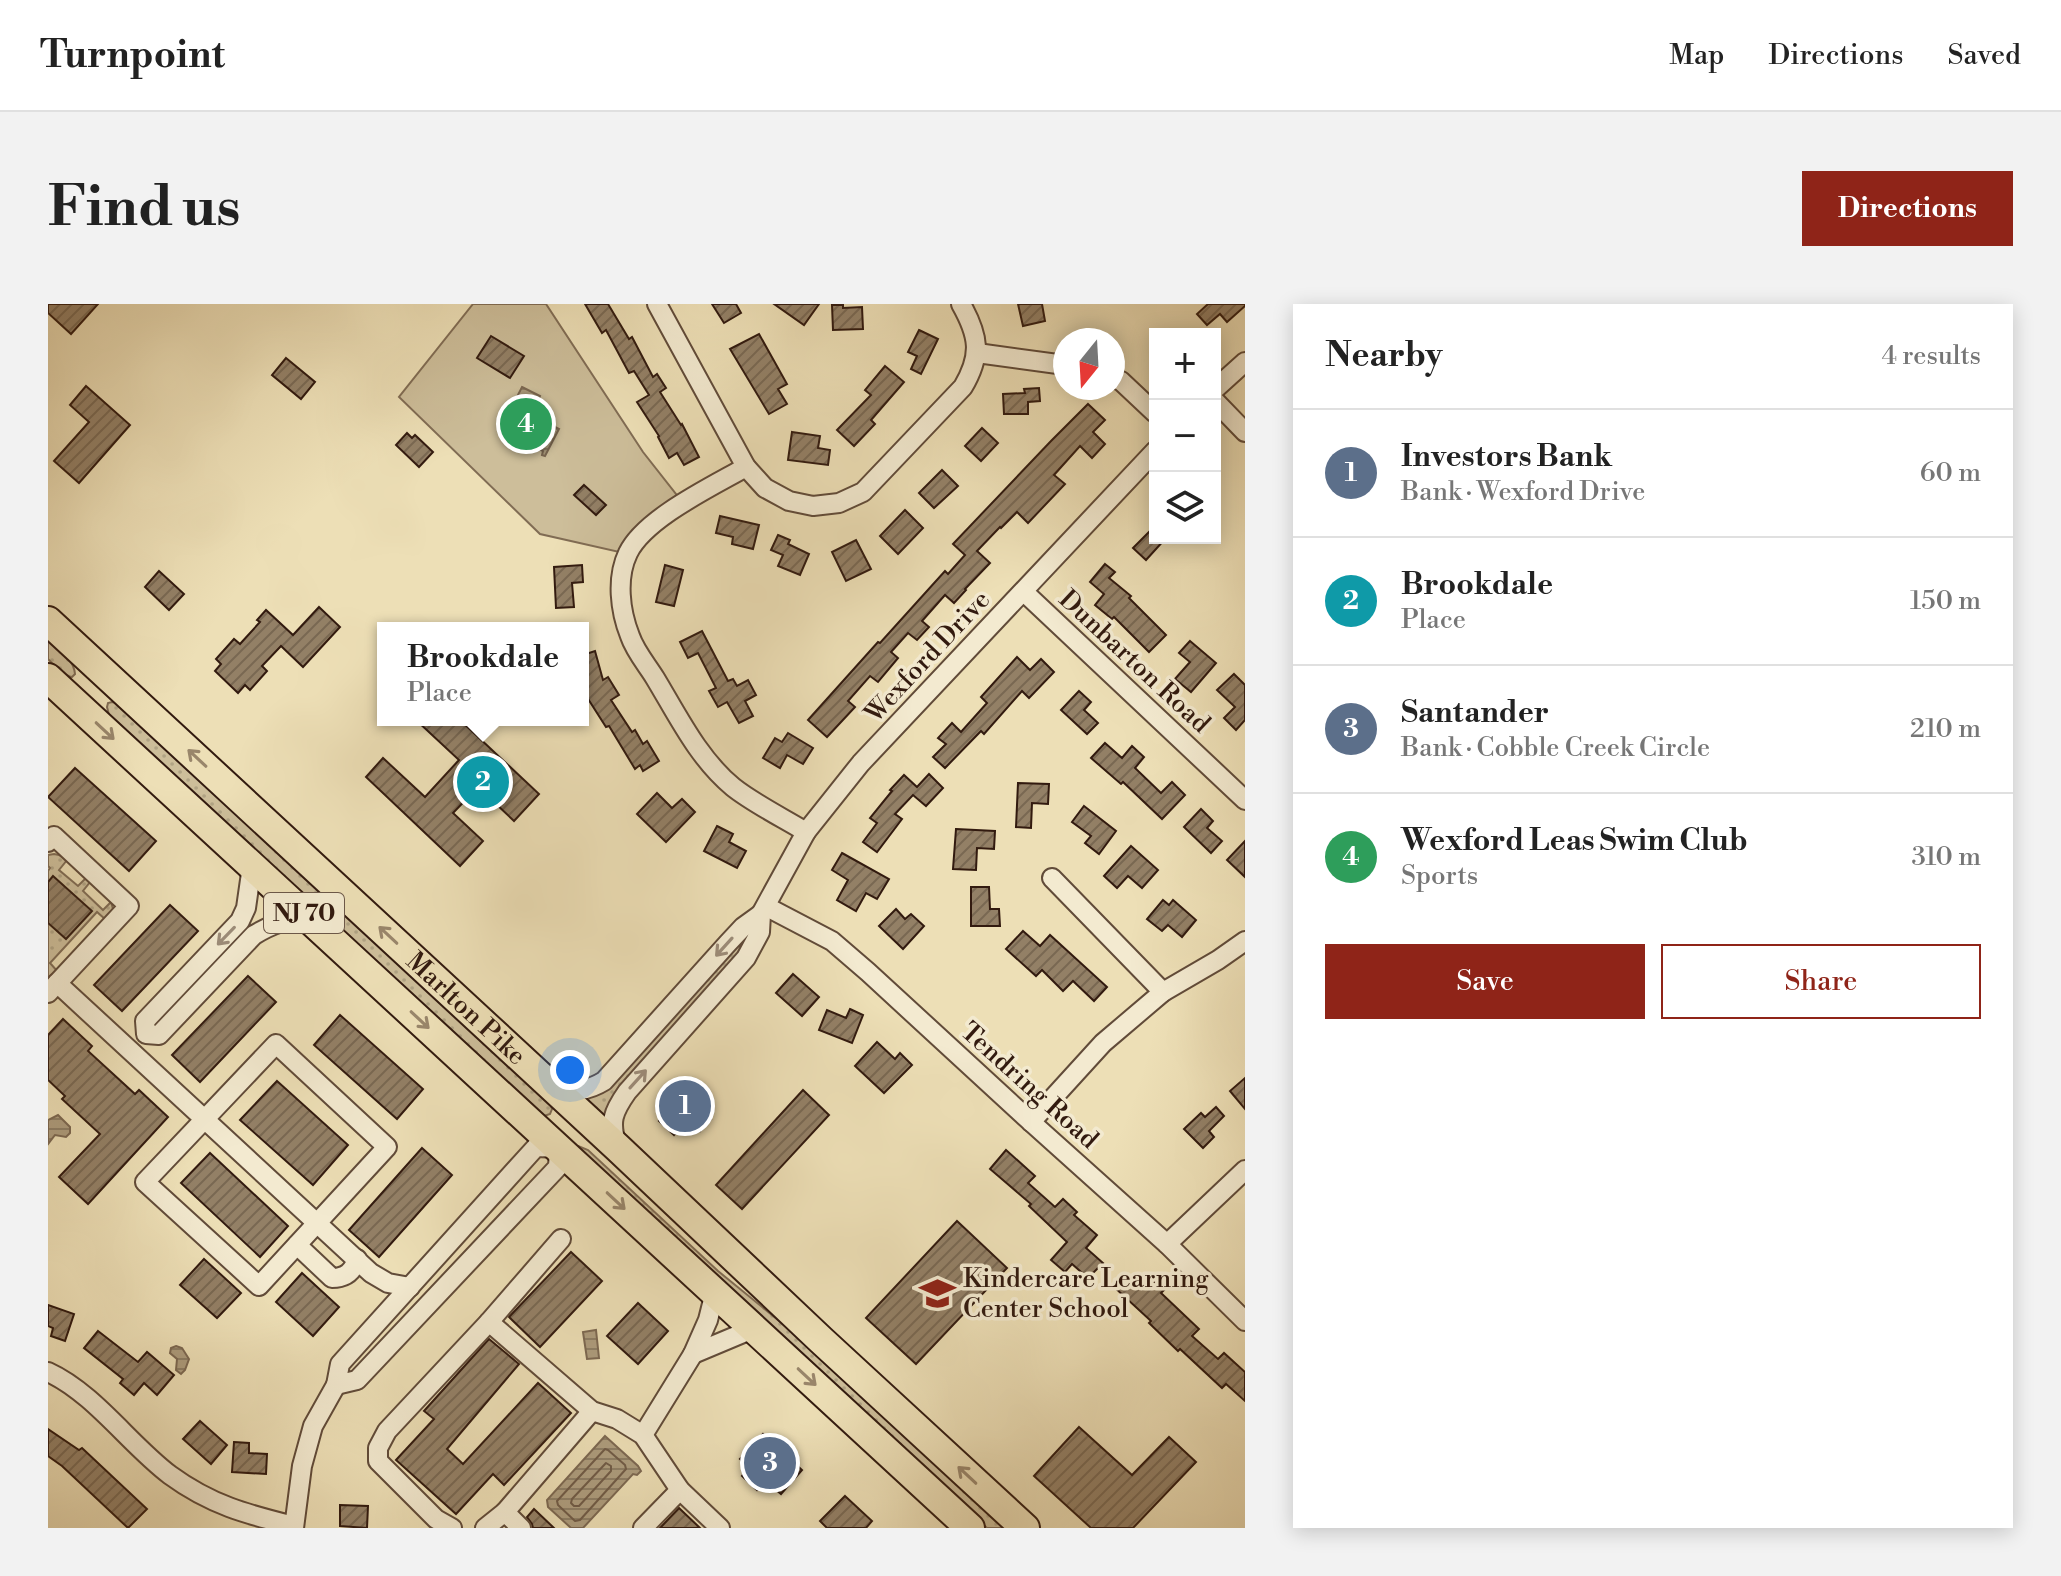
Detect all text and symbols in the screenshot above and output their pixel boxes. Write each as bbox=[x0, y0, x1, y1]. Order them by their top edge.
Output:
text: Turnpoint bbox=[40, 32, 225, 79]
text: Map bbox=[1669, 38, 1724, 73]
text: Directions bbox=[1768, 38, 1903, 73]
text: Saved bbox=[1947, 38, 2021, 73]
button: Directions bbox=[1802, 171, 2013, 246]
text: Find us bbox=[48, 173, 241, 243]
north arrow bbox=[1053, 328, 1125, 400]
map controls bbox=[1149, 328, 1221, 544]
button: + bbox=[1149, 328, 1221, 400]
text: Nearby bbox=[1325, 335, 1443, 377]
text: 4 results bbox=[1882, 340, 1981, 372]
pin: 4 bbox=[500, 394, 552, 454]
button: − bbox=[1149, 400, 1221, 472]
text: Investors Bank bbox=[1401, 438, 1612, 476]
text: 1 bbox=[1345, 457, 1357, 489]
text: 60 m bbox=[1920, 457, 1981, 489]
button: layers bbox=[1149, 472, 1221, 544]
text: Bank · Wexford Drive bbox=[1401, 476, 1645, 508]
text: Brookdale bbox=[1401, 566, 1553, 604]
street label: Dunbarton Road bbox=[1052, 583, 1217, 740]
street label: Wexford Drive bbox=[858, 584, 997, 730]
text: 2 bbox=[1343, 585, 1359, 617]
text: 150 m bbox=[1910, 585, 1981, 617]
text: Place bbox=[1401, 604, 1466, 636]
popup bbox=[377, 622, 589, 726]
text: Brookdale bbox=[407, 639, 559, 677]
text: Place bbox=[407, 677, 472, 709]
text: Santander bbox=[1401, 694, 1549, 732]
text: 3 bbox=[1343, 713, 1359, 745]
text: 210 m bbox=[1910, 713, 1981, 745]
one-way arrow bbox=[95, 721, 115, 740]
text: Bank · Cobble Creek Circle bbox=[1401, 732, 1710, 764]
one-way arrow bbox=[188, 750, 208, 768]
pin: 2 bbox=[457, 752, 509, 812]
text: Wexford Leas Swim Club bbox=[1401, 822, 1748, 860]
text: 4 bbox=[1342, 841, 1360, 873]
text: 310 m bbox=[1912, 841, 1981, 873]
text: Sports bbox=[1401, 860, 1478, 892]
road number: NJ 70 bbox=[264, 893, 344, 933]
one-way arrow bbox=[216, 926, 235, 946]
one-way arrow bbox=[378, 927, 398, 945]
one-way arrow bbox=[715, 937, 733, 957]
button: Save bbox=[1325, 944, 1645, 1019]
button: Share bbox=[1661, 944, 1981, 1019]
street label: Marlton Pike bbox=[399, 945, 533, 1072]
one-way arrow bbox=[410, 1011, 430, 1029]
street label: Tendring Road bbox=[954, 1016, 1105, 1156]
your location bbox=[550, 1050, 590, 1090]
one-way arrow bbox=[629, 1069, 648, 1089]
pin: 1 bbox=[659, 1076, 711, 1136]
one-way arrow bbox=[606, 1191, 626, 1209]
place label: Kindercare Learning Center School bbox=[963, 1263, 1209, 1325]
school or university icon: Kindercare Learning Center School bbox=[918, 1274, 956, 1312]
one-way arrow bbox=[797, 1368, 817, 1386]
pin: 3 bbox=[744, 1433, 796, 1493]
one-way arrow bbox=[958, 1466, 978, 1485]

